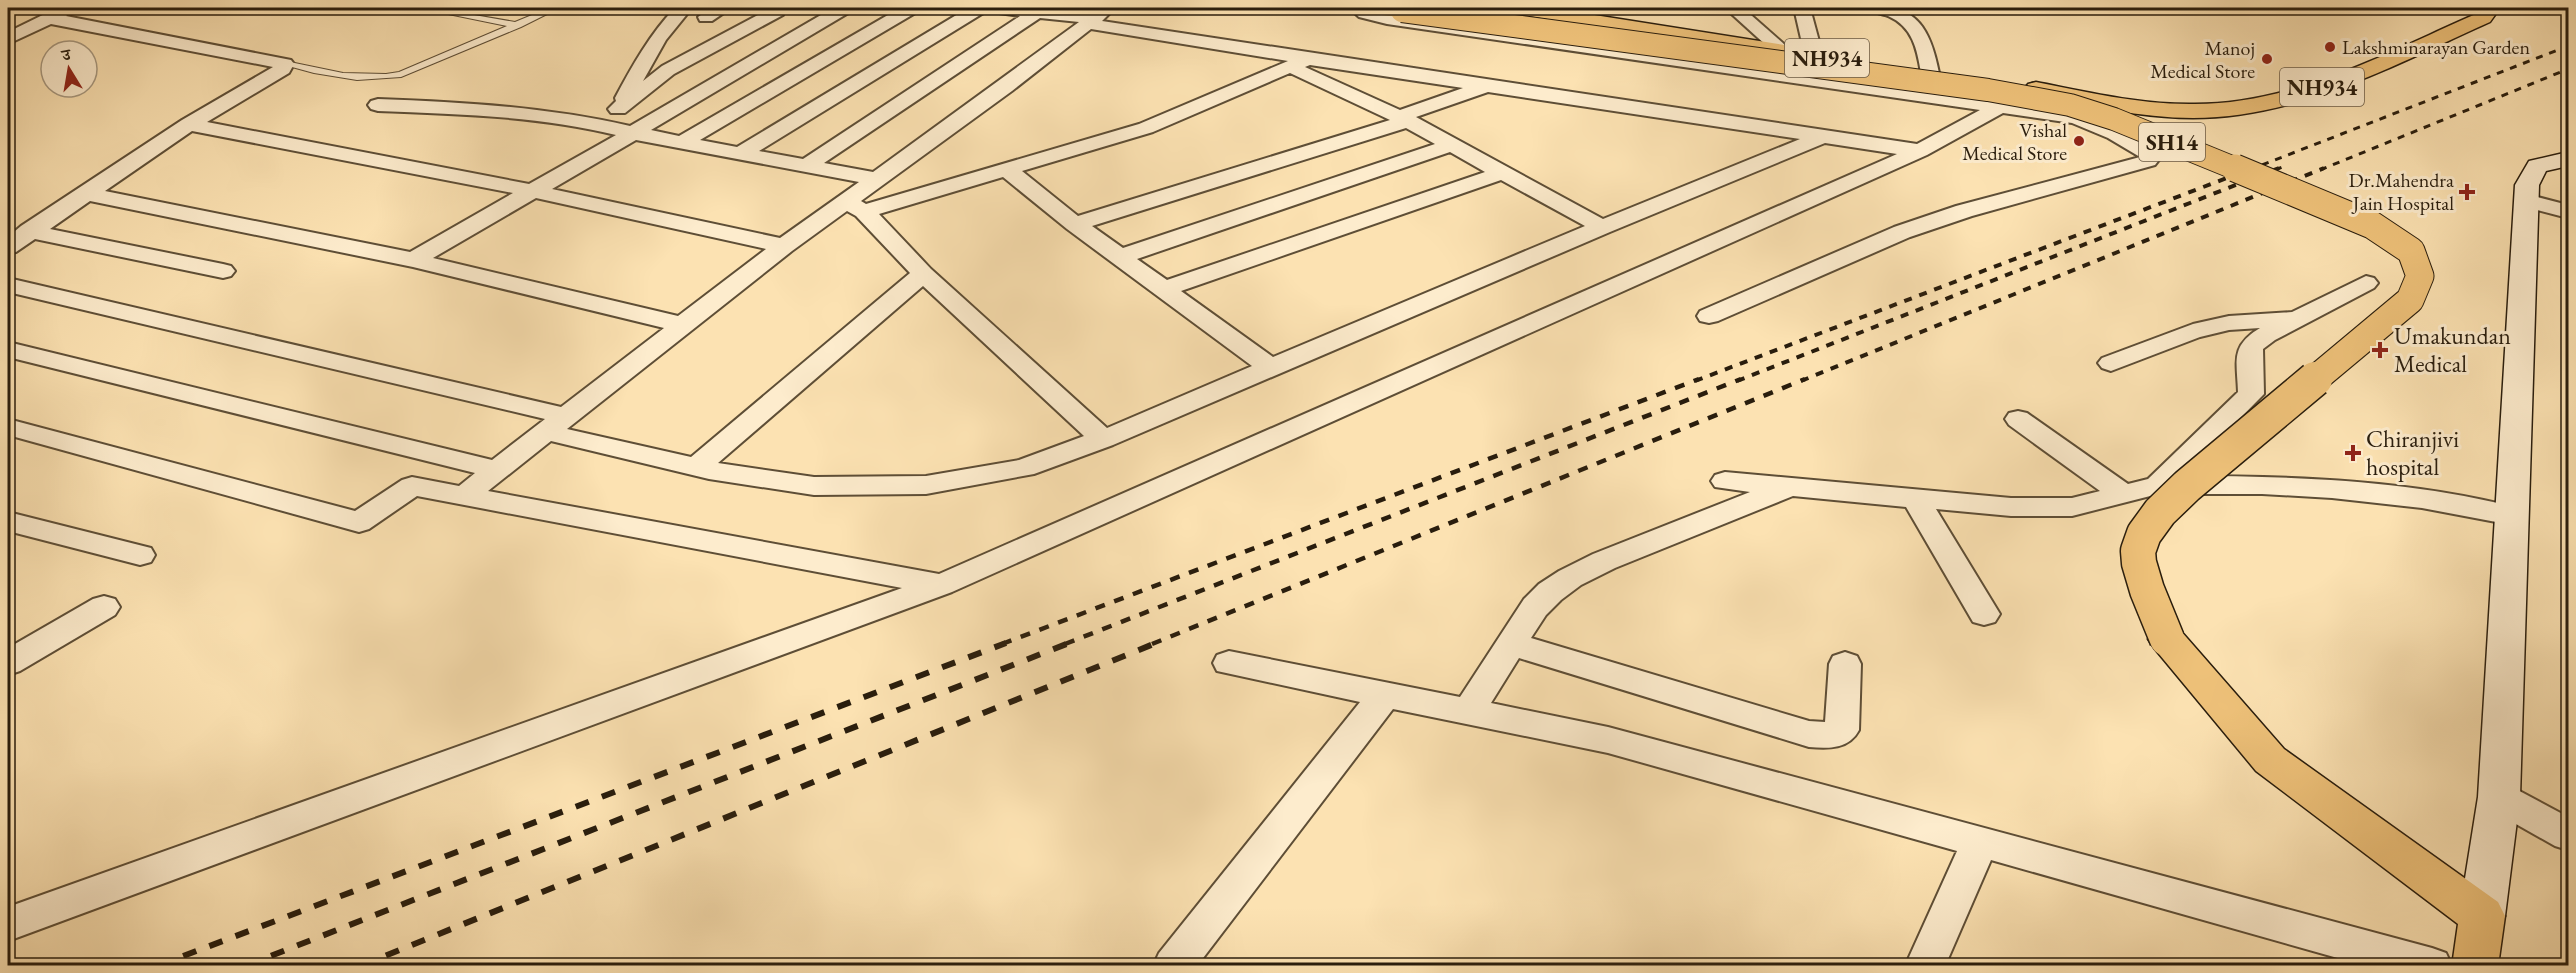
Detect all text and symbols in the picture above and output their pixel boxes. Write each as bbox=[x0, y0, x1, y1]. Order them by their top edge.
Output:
place label: Lakshminarayan Garden bbox=[2342, 34, 2530, 60]
place label: Manoj Medical Store bbox=[2150, 35, 2255, 84]
north arrow bbox=[39, 39, 99, 99]
road number: NH934 bbox=[1785, 39, 1869, 77]
marker: Lakshminarayan Garden bbox=[2323, 40, 2337, 54]
text: उ bbox=[59, 43, 74, 66]
marker: Manoj Medical Store bbox=[2260, 52, 2274, 66]
road number: NH934 bbox=[2280, 68, 2364, 106]
place label: Vishal Medical Store bbox=[1962, 117, 2067, 166]
road number: SH14 bbox=[2139, 123, 2205, 161]
marker: Vishal Medical Store bbox=[2072, 134, 2086, 148]
place label: Dr.Mahendra Jain Hospital bbox=[2349, 167, 2454, 216]
marker: Dr.Mahendra Jain Hospital bbox=[2458, 183, 2476, 201]
place label: Umakundan Medical bbox=[2394, 320, 2511, 379]
marker: Umakundan Medical bbox=[2371, 341, 2389, 359]
place label: Chiranjivi hospital bbox=[2366, 423, 2459, 482]
marker: Chiranjivi hospital bbox=[2344, 444, 2362, 462]

